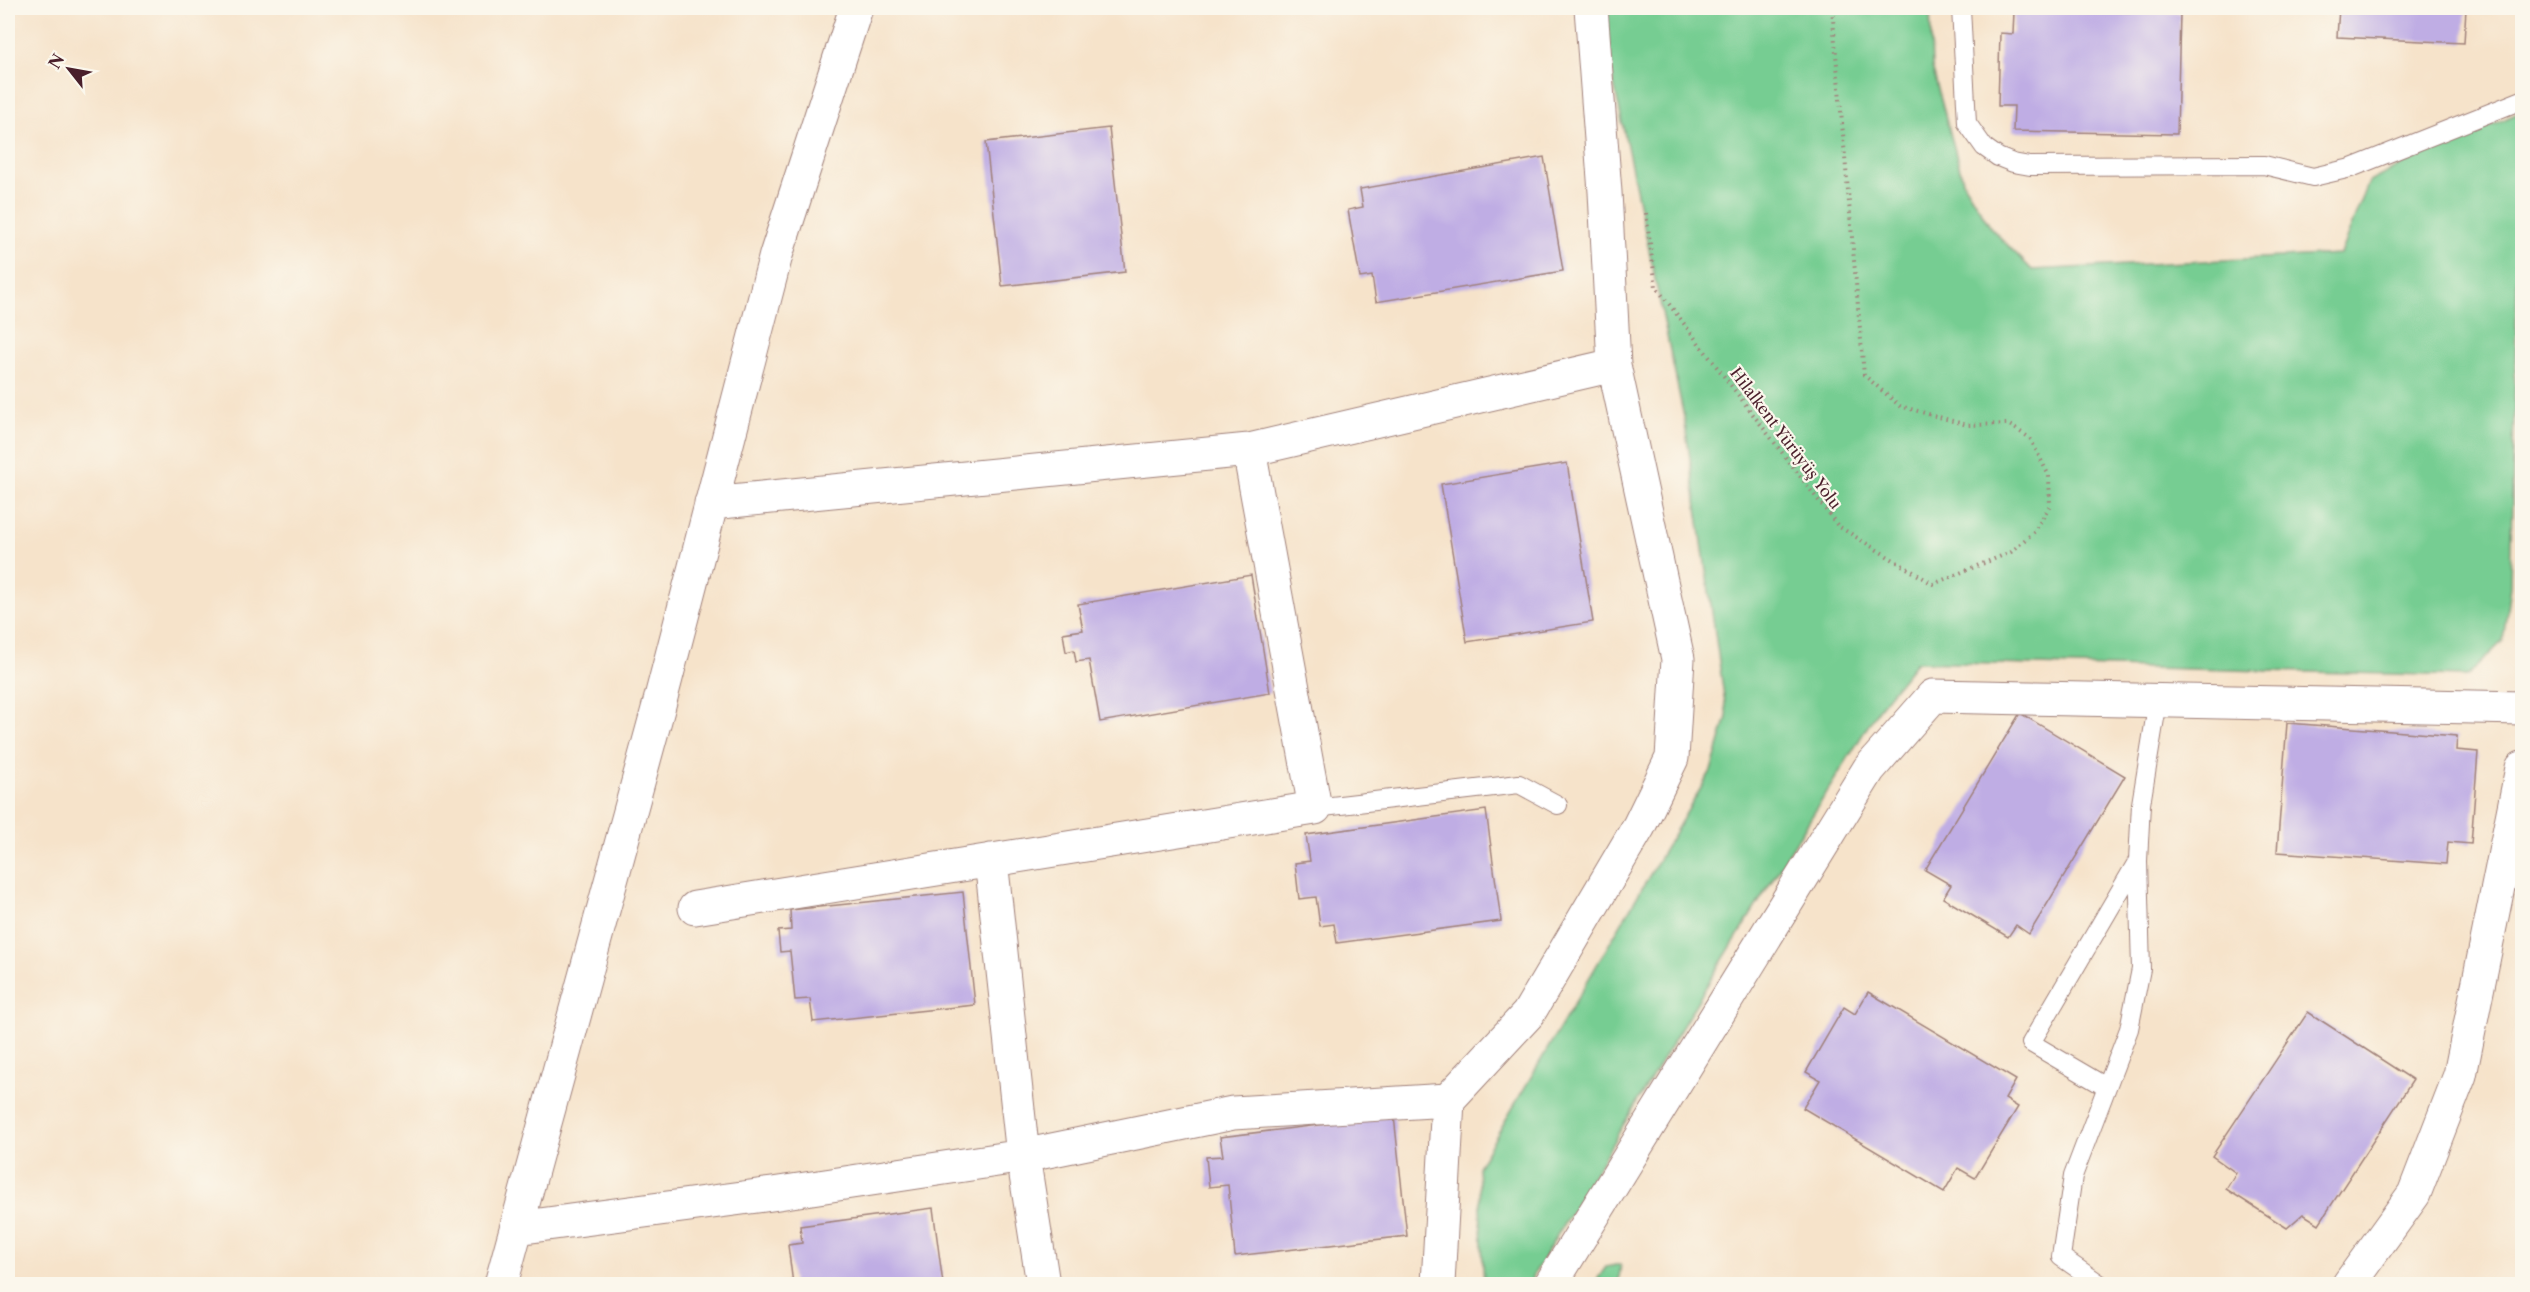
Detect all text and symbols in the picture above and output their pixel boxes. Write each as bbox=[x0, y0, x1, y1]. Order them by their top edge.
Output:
north arrow bbox=[39, 39, 99, 99]
text: N bbox=[44, 50, 68, 72]
street label: Hilalkent Yürüyüş Yolu bbox=[1726, 363, 1846, 513]

